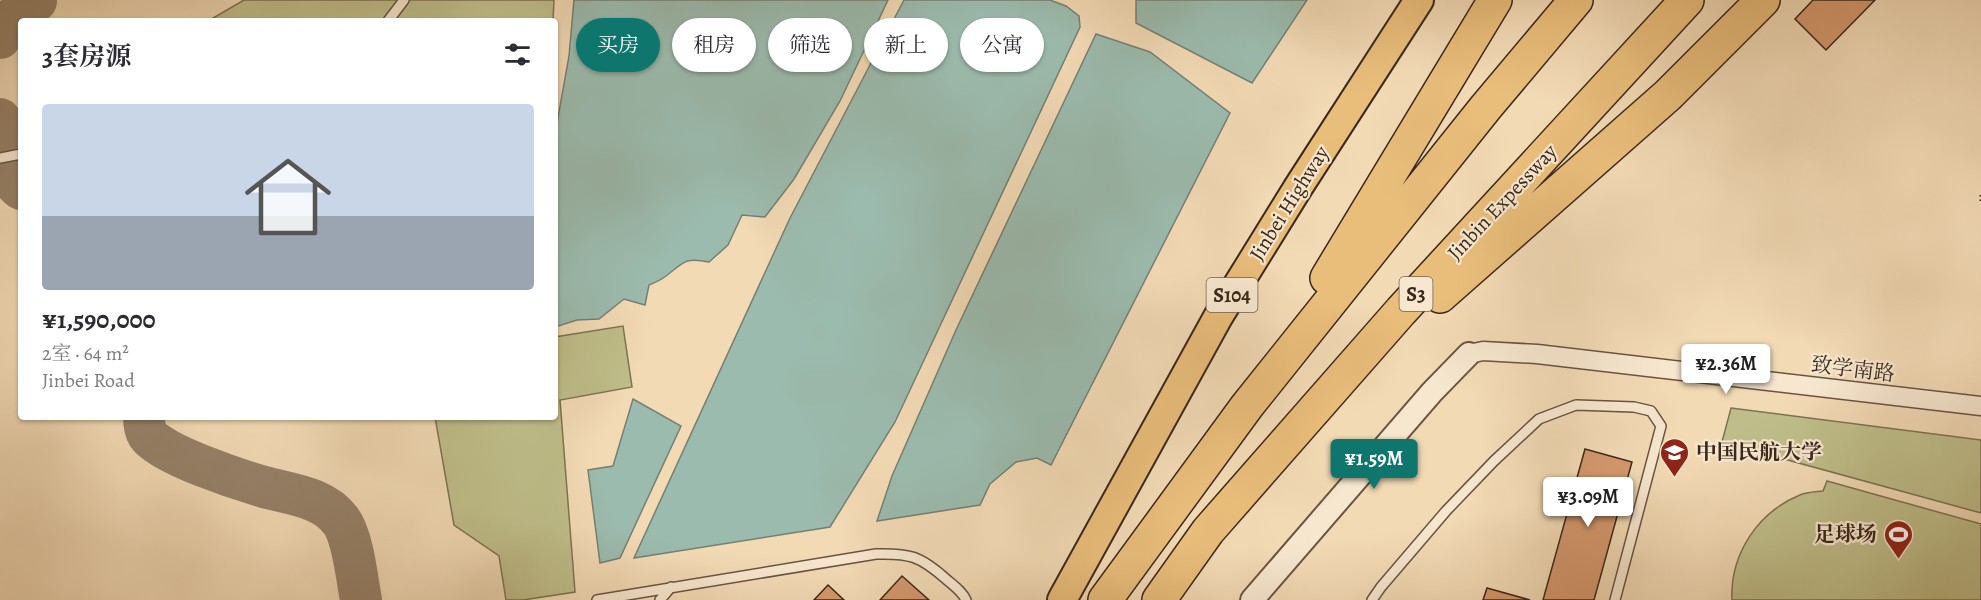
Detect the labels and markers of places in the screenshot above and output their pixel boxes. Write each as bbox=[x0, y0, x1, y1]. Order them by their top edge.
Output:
pin: ¥2.36M bbox=[1677, 344, 1775, 395]
school or university icon: 中国民航大学 bbox=[1659, 436, 1691, 478]
place label: 中国民航大学 bbox=[1696, 438, 1822, 466]
pin: ¥1.59M bbox=[1325, 439, 1423, 490]
pin: ¥3.09M bbox=[1539, 477, 1637, 528]
sports icon: 足球场 bbox=[1882, 518, 1914, 560]
place label: 足球场 bbox=[1814, 520, 1877, 548]

